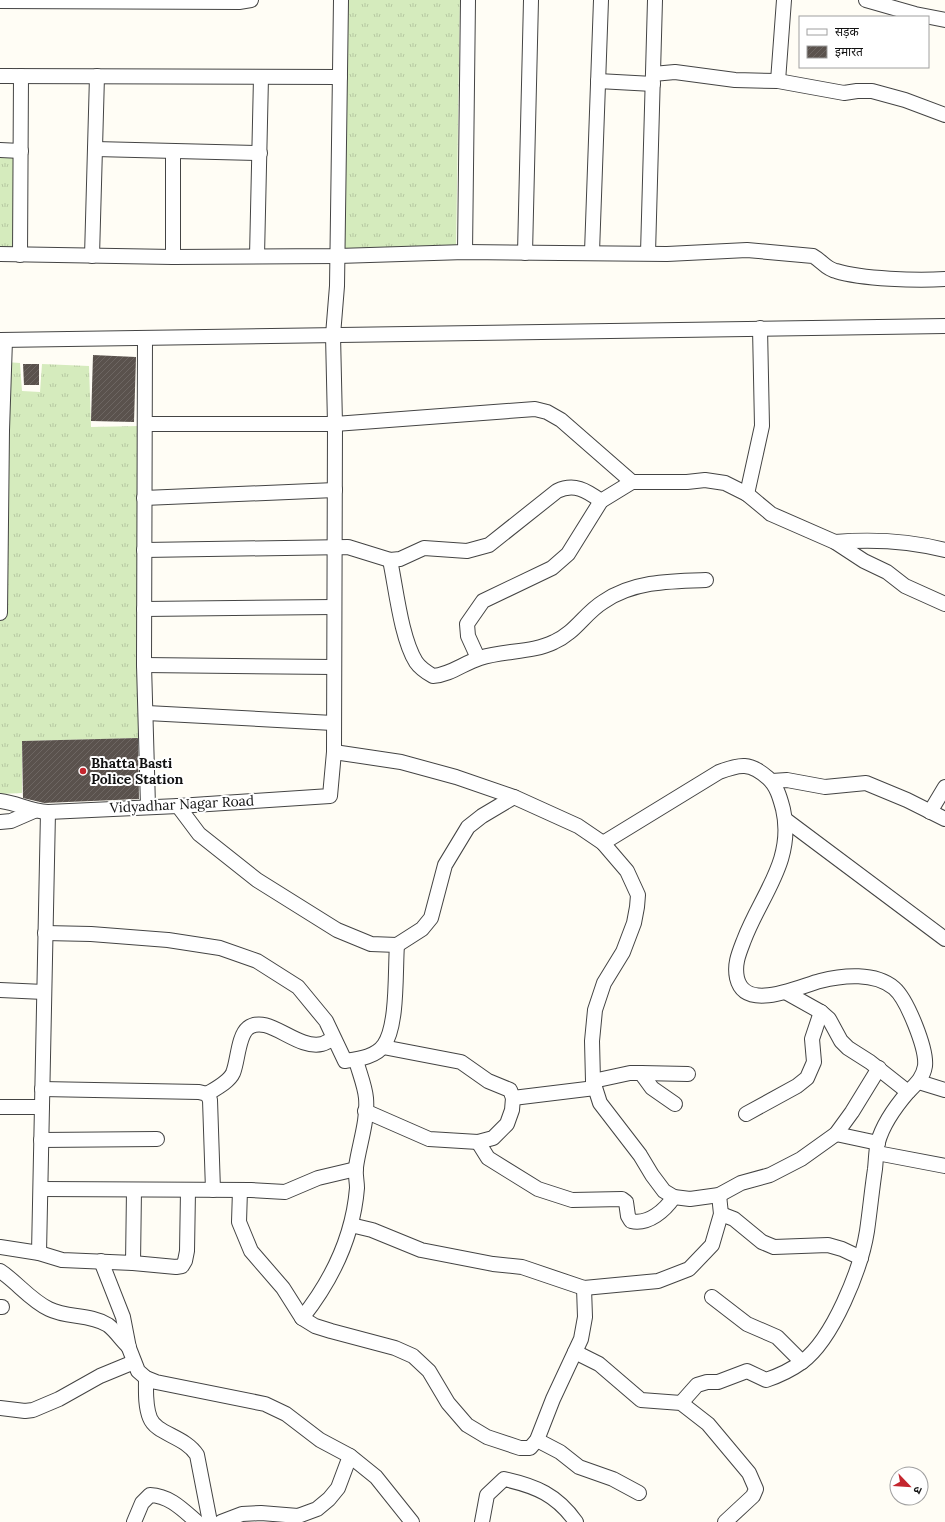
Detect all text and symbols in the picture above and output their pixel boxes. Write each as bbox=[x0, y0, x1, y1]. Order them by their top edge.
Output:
legend bbox=[799, 16, 929, 68]
text: सड़क bbox=[835, 24, 860, 39]
text: इमारत bbox=[835, 44, 864, 59]
place label: Bhatta Basti Police Station bbox=[91, 754, 184, 788]
marker: Bhatta Basti Police Station bbox=[78, 766, 88, 776]
street label: Vidyadhar Nagar Road bbox=[108, 791, 255, 817]
north arrow bbox=[889, 1466, 929, 1506]
text: उ bbox=[910, 1484, 926, 1497]

